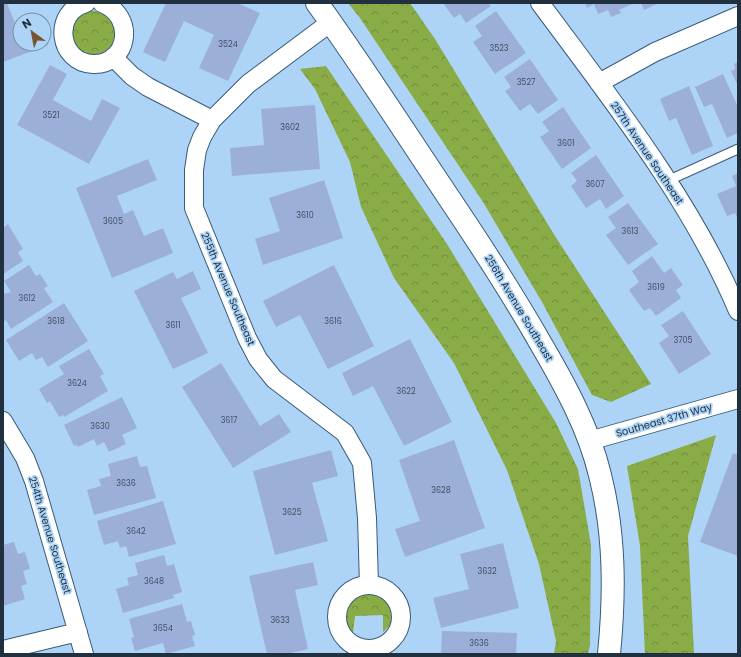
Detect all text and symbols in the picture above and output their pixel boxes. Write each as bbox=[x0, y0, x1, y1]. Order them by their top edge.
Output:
north arrow bbox=[12, 12, 52, 52]
text: N bbox=[19, 15, 34, 32]
house number: 3524 bbox=[218, 39, 238, 50]
house number: 3523 bbox=[489, 43, 509, 54]
house number: 3527 bbox=[517, 77, 536, 88]
street label: 257th Avenue Southeast bbox=[607, 99, 687, 208]
house number: 3521 bbox=[43, 110, 59, 121]
house number: 3602 bbox=[280, 122, 300, 133]
house number: 3601 bbox=[557, 138, 575, 149]
house number: 3607 bbox=[585, 179, 605, 190]
house number: 3610 bbox=[296, 210, 314, 221]
house number: 3605 bbox=[103, 216, 123, 227]
house number: 3613 bbox=[621, 226, 639, 237]
street label: 255th Avenue Southeast bbox=[197, 230, 259, 348]
street label: 256th Avenue Southeast bbox=[481, 252, 557, 364]
house number: 3619 bbox=[647, 282, 665, 293]
house number: 3612 bbox=[19, 293, 36, 304]
house number: 3618 bbox=[47, 316, 65, 327]
house number: 3616 bbox=[324, 316, 342, 327]
house number: 3611 bbox=[166, 320, 180, 331]
house number: 3705 bbox=[673, 335, 693, 346]
house number: 3624 bbox=[67, 378, 87, 389]
house number: 3622 bbox=[397, 386, 416, 397]
street label: Southeast 37th Way bbox=[614, 399, 714, 441]
house number: 3617 bbox=[221, 415, 238, 426]
house number: 3630 bbox=[90, 421, 110, 432]
street label: 254th Avenue Southeast bbox=[25, 475, 75, 596]
house number: 3636 bbox=[116, 478, 136, 489]
house number: 3628 bbox=[431, 485, 451, 496]
house number: 3625 bbox=[282, 507, 302, 518]
house number: 3642 bbox=[126, 526, 146, 537]
house number: 3632 bbox=[477, 566, 497, 577]
house number: 3648 bbox=[144, 576, 164, 587]
house number: 3633 bbox=[270, 615, 290, 626]
house number: 3654 bbox=[153, 623, 173, 634]
house number: 3636 bbox=[469, 638, 489, 649]

